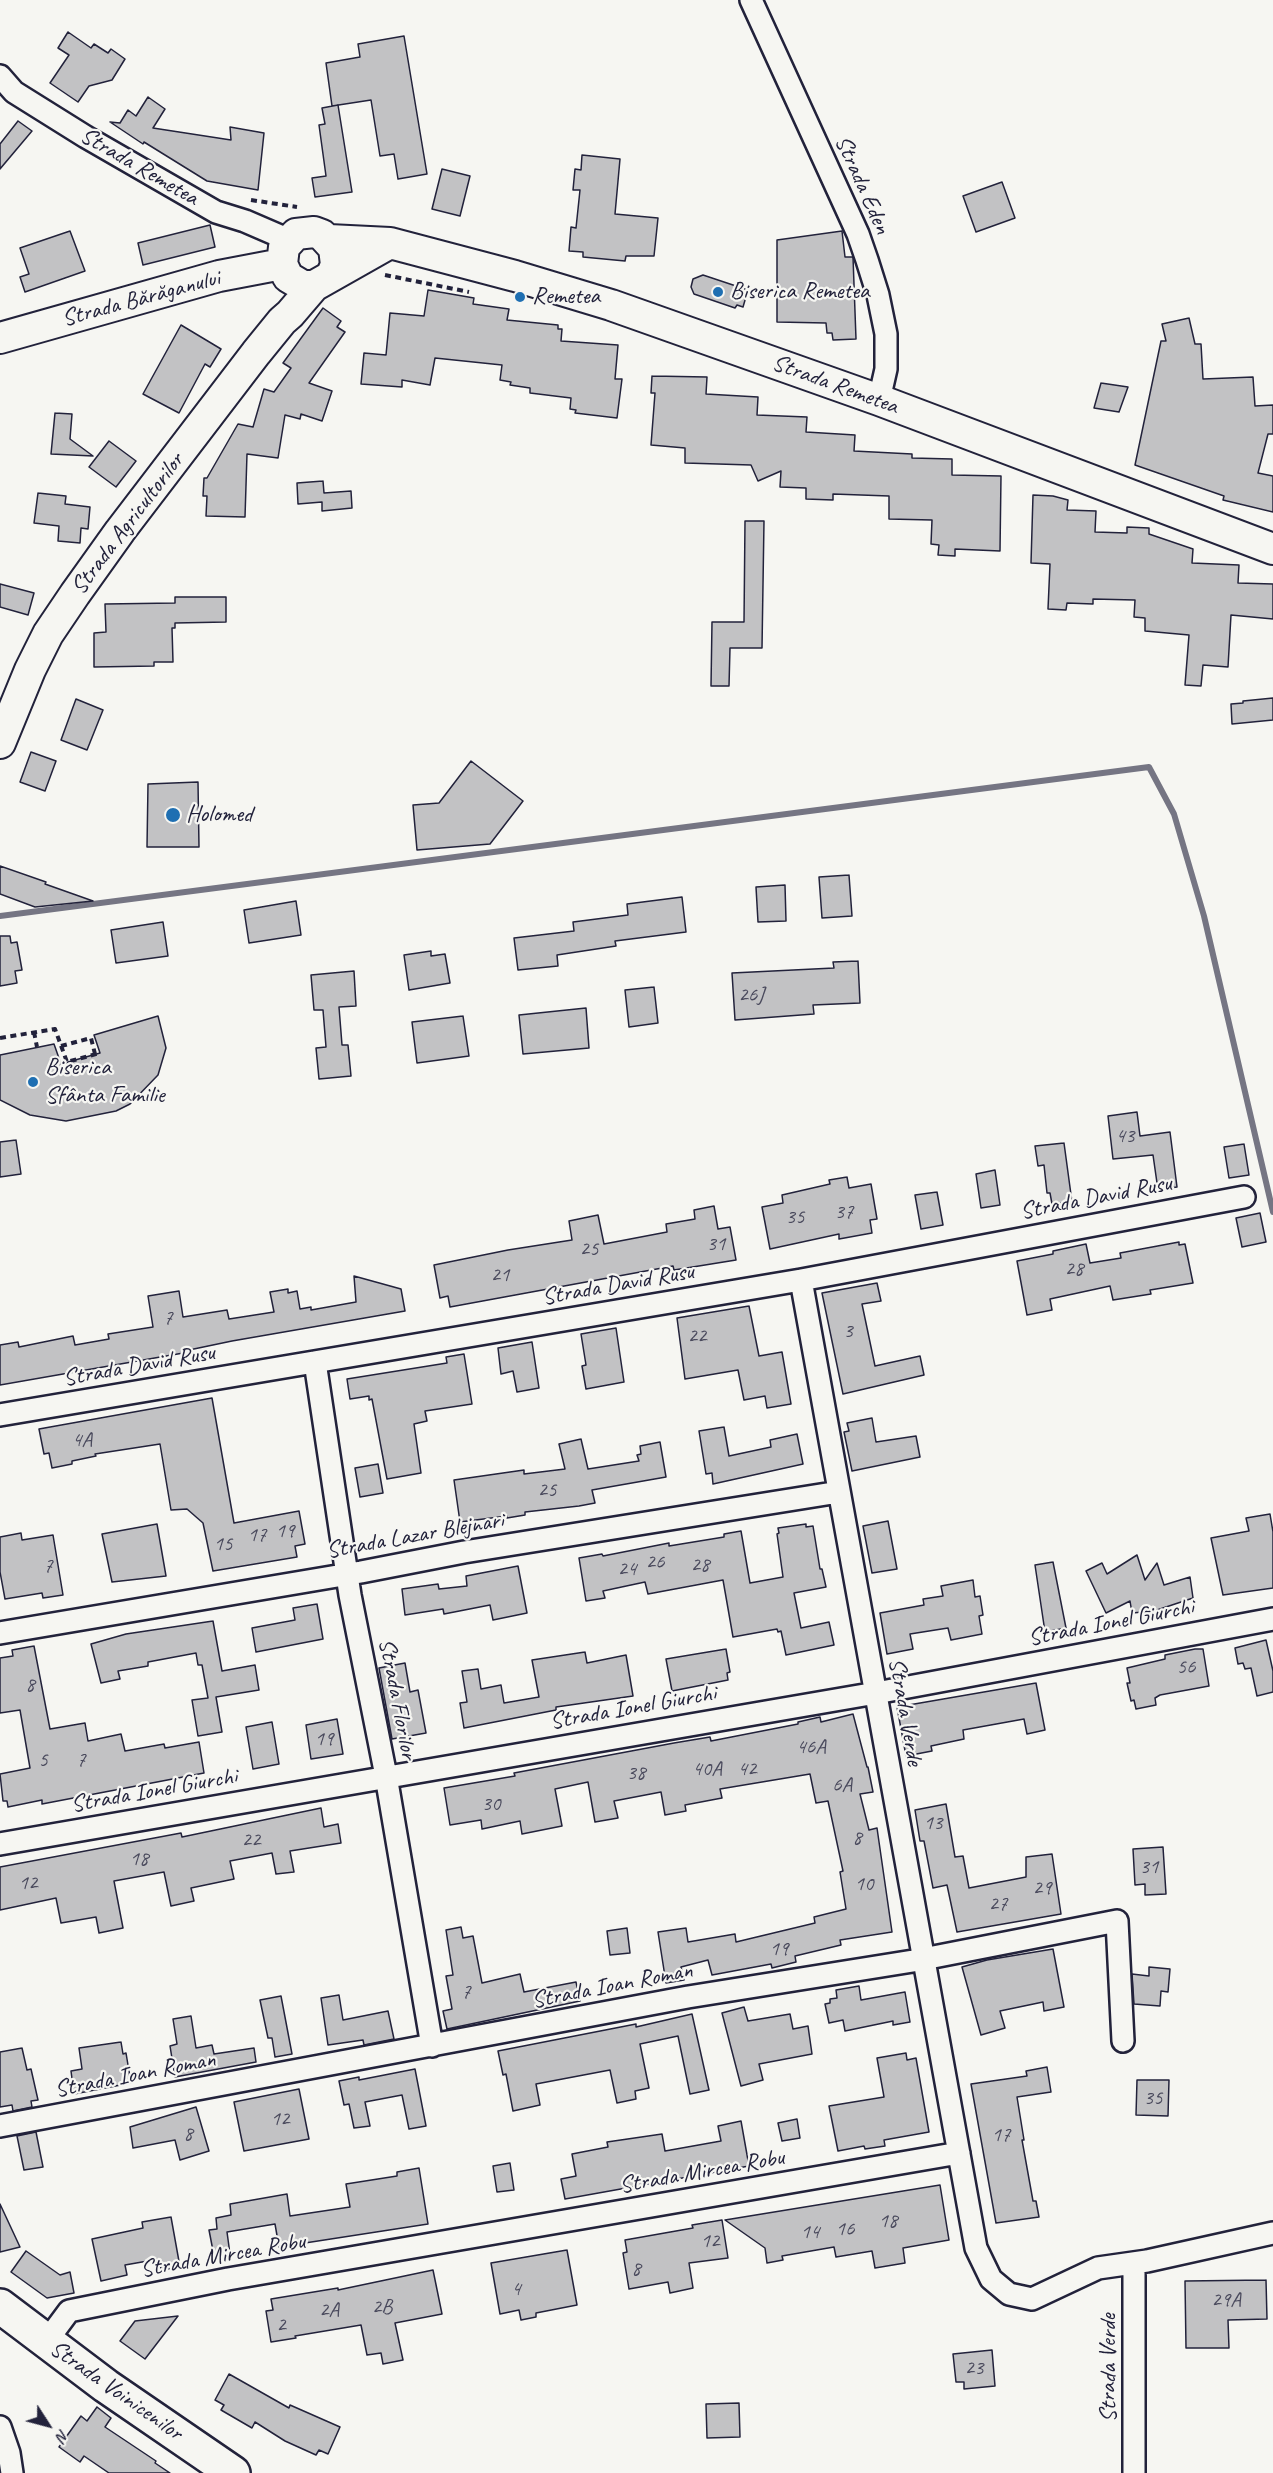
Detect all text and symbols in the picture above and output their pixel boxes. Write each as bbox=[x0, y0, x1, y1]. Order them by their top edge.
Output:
street label: Strada Remetea bbox=[75, 122, 203, 212]
street label: Strada Eden bbox=[828, 131, 896, 239]
street label: Strada Bărăganului bbox=[59, 264, 223, 334]
place label: Biserica Remetea bbox=[730, 278, 869, 306]
place label: Remetea bbox=[532, 283, 600, 311]
marker: Biserica Remetea bbox=[711, 285, 725, 299]
marker: Remetea bbox=[513, 290, 527, 304]
street label: Strada Remetea bbox=[768, 349, 902, 421]
street label: Strada Agricultorilor bbox=[65, 447, 191, 601]
place label: Holomed bbox=[186, 801, 252, 829]
marker: Holomed bbox=[164, 806, 182, 824]
house number: 26J bbox=[738, 982, 764, 1008]
place label: Biserica Sfânta Familie bbox=[45, 1054, 165, 1110]
marker: Biserica Sfânta Familie bbox=[26, 1075, 40, 1089]
house number: 43 bbox=[1116, 1123, 1134, 1149]
street label: Strada David Rusu bbox=[1018, 1169, 1174, 1227]
house number: 37 bbox=[835, 1199, 853, 1225]
house number: 35 bbox=[786, 1204, 804, 1230]
house number: 31 bbox=[707, 1231, 725, 1257]
house number: 25 bbox=[580, 1236, 598, 1262]
house number: 28 bbox=[1065, 1256, 1083, 1282]
street label: Strada David Rusu bbox=[540, 1257, 696, 1313]
house number: 21 bbox=[491, 1262, 509, 1288]
house number: 7 bbox=[163, 1305, 173, 1331]
house number: 3 bbox=[843, 1318, 853, 1344]
house number: 22 bbox=[688, 1323, 706, 1349]
street label: Strada David Rusu bbox=[61, 1338, 217, 1394]
house number: 4A bbox=[72, 1427, 92, 1453]
house number: 25 bbox=[538, 1477, 556, 1503]
street label: Strada Lazar Blejnari bbox=[324, 1506, 506, 1566]
house number: 19 bbox=[276, 1518, 294, 1544]
house number: 17 bbox=[248, 1522, 266, 1548]
house number: 15 bbox=[214, 1531, 232, 1557]
house number: 26 bbox=[646, 1549, 664, 1575]
house number: 28 bbox=[691, 1552, 709, 1578]
house number: 7 bbox=[43, 1553, 53, 1579]
house number: 24 bbox=[618, 1556, 636, 1582]
street label: Strada Ionel Giurchi bbox=[1026, 1593, 1196, 1653]
street label: Strada Florilor bbox=[371, 1636, 423, 1762]
house number: 56 bbox=[1177, 1654, 1195, 1680]
street label: Strada Verde bbox=[881, 1656, 929, 1768]
house number: 8 bbox=[25, 1672, 35, 1698]
street label: Strada Ionel Giurchi bbox=[548, 1679, 718, 1737]
house number: 19 bbox=[315, 1726, 333, 1752]
house number: 46A bbox=[796, 1734, 826, 1760]
house number: 5 bbox=[38, 1747, 48, 1773]
house number: 7 bbox=[76, 1747, 86, 1773]
house number: 40A bbox=[692, 1756, 722, 1782]
house number: 42 bbox=[738, 1756, 756, 1782]
house number: 38 bbox=[627, 1760, 645, 1786]
street label: Strada Ionel Giurchi bbox=[69, 1762, 239, 1820]
house number: 6A bbox=[832, 1772, 852, 1798]
house number: 30 bbox=[482, 1791, 500, 1817]
house number: 13 bbox=[924, 1810, 942, 1836]
house number: 8 bbox=[852, 1825, 862, 1851]
house number: 22 bbox=[242, 1827, 260, 1853]
house number: 18 bbox=[130, 1846, 148, 1872]
house number: 31 bbox=[1140, 1854, 1158, 1880]
house number: 12 bbox=[19, 1870, 37, 1896]
house number: 10 bbox=[855, 1871, 873, 1897]
house number: 29 bbox=[1033, 1875, 1051, 1901]
house number: 27 bbox=[989, 1891, 1007, 1917]
house number: 19 bbox=[770, 1936, 788, 1962]
street label: Strada Ioan Roman bbox=[529, 1956, 695, 2016]
house number: 7 bbox=[461, 1979, 471, 2005]
street label: Strada Ioan Roman bbox=[52, 2045, 218, 2105]
house number: 35 bbox=[1144, 2085, 1162, 2111]
house number: 12 bbox=[271, 2106, 289, 2132]
house number: 8 bbox=[183, 2121, 193, 2147]
house number: 17 bbox=[992, 2122, 1010, 2148]
street label: Strada Mircea Robu bbox=[617, 2143, 787, 2201]
house number: 18 bbox=[879, 2208, 897, 2234]
house number: 16 bbox=[836, 2216, 854, 2242]
house number: 14 bbox=[801, 2219, 819, 2245]
street label: Strada Mircea Robu bbox=[138, 2227, 308, 2285]
house number: 12 bbox=[701, 2228, 719, 2254]
house number: 8 bbox=[631, 2256, 641, 2282]
house number: 4 bbox=[511, 2276, 521, 2302]
house number: 29A bbox=[1211, 2287, 1241, 2313]
house number: 2B bbox=[372, 2294, 392, 2320]
house number: 2A bbox=[319, 2297, 339, 2323]
house number: 2 bbox=[276, 2312, 286, 2338]
street label: Strada Verde bbox=[1095, 2314, 1123, 2422]
street label: Strada Voinicenilor bbox=[44, 2334, 188, 2448]
house number: 23 bbox=[965, 2355, 983, 2381]
north arrow bbox=[18, 2395, 78, 2455]
text: N bbox=[52, 2426, 74, 2445]

